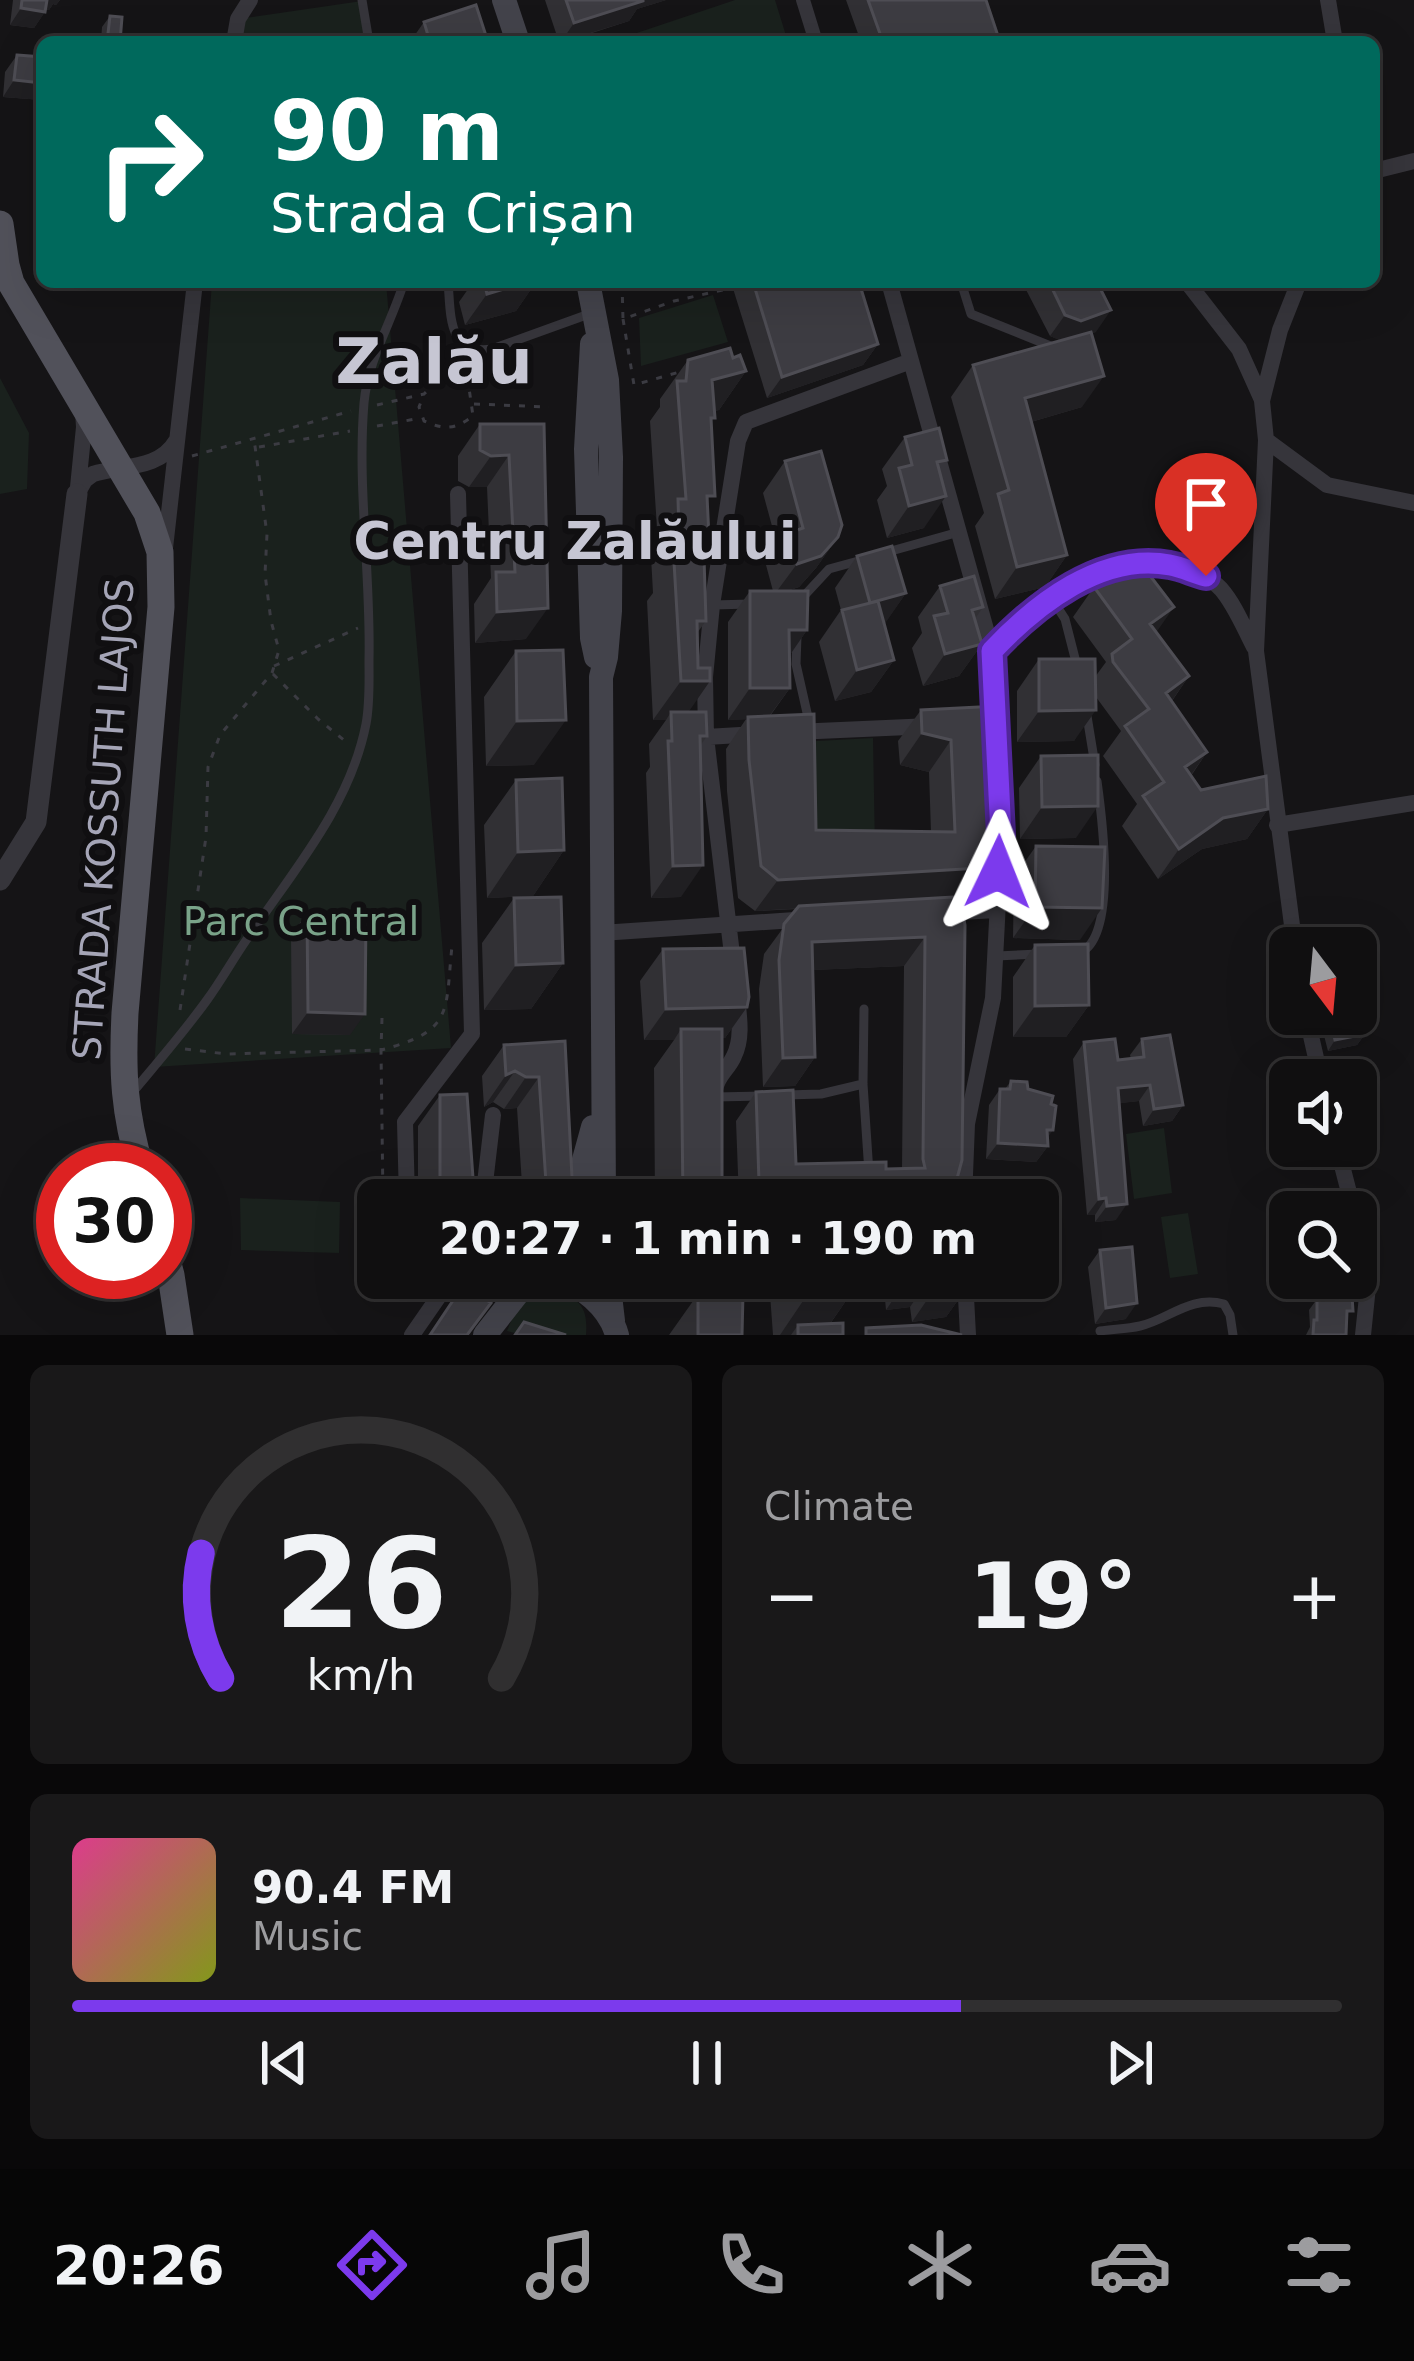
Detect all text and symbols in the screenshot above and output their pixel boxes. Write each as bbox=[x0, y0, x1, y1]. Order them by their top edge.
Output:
text: 90 m bbox=[270, 82, 504, 180]
icon: right bbox=[72, 84, 228, 240]
text: Strada Crișan bbox=[270, 182, 636, 245]
district label: Zalău bbox=[335, 325, 533, 398]
pin bbox=[1155, 453, 1257, 576]
icon: arrive bbox=[1173, 471, 1239, 537]
district label: Centru Zalăului bbox=[354, 512, 796, 571]
street label: STRADA KOSSUTH LAJOS bbox=[64, 576, 143, 1062]
position arrow bbox=[935, 809, 1061, 935]
park label: Parc Central bbox=[183, 899, 419, 944]
north arrow bbox=[1269, 927, 1377, 1035]
map controls bbox=[1269, 927, 1377, 1299]
button: sound bbox=[1269, 1059, 1377, 1167]
speed limit sign: 30 bbox=[36, 1143, 192, 1299]
button: search bbox=[1269, 1191, 1377, 1299]
text: 20:27 · 1 min · 190 m bbox=[439, 1212, 977, 1265]
text: Climate bbox=[764, 1484, 914, 1529]
text: 26 bbox=[274, 1511, 448, 1656]
text: 19° bbox=[968, 1544, 1138, 1649]
text: − bbox=[764, 1558, 819, 1635]
text: + bbox=[1287, 1558, 1342, 1635]
text: km/h bbox=[307, 1649, 415, 1699]
text: 90.4 FM bbox=[252, 1861, 454, 1914]
text: Music bbox=[252, 1914, 363, 1959]
icon: previous bbox=[251, 2030, 317, 2096]
icon: pause bbox=[674, 2030, 740, 2096]
icon: next bbox=[1097, 2030, 1163, 2096]
icon: directions bbox=[330, 2223, 414, 2307]
icon: music bbox=[519, 2223, 603, 2307]
icon: phone bbox=[709, 2223, 793, 2307]
icon: climate bbox=[898, 2223, 982, 2307]
icon: car bbox=[1088, 2223, 1172, 2307]
icon: filters bbox=[1277, 2223, 1361, 2307]
text: 20:26 bbox=[53, 2234, 225, 2297]

